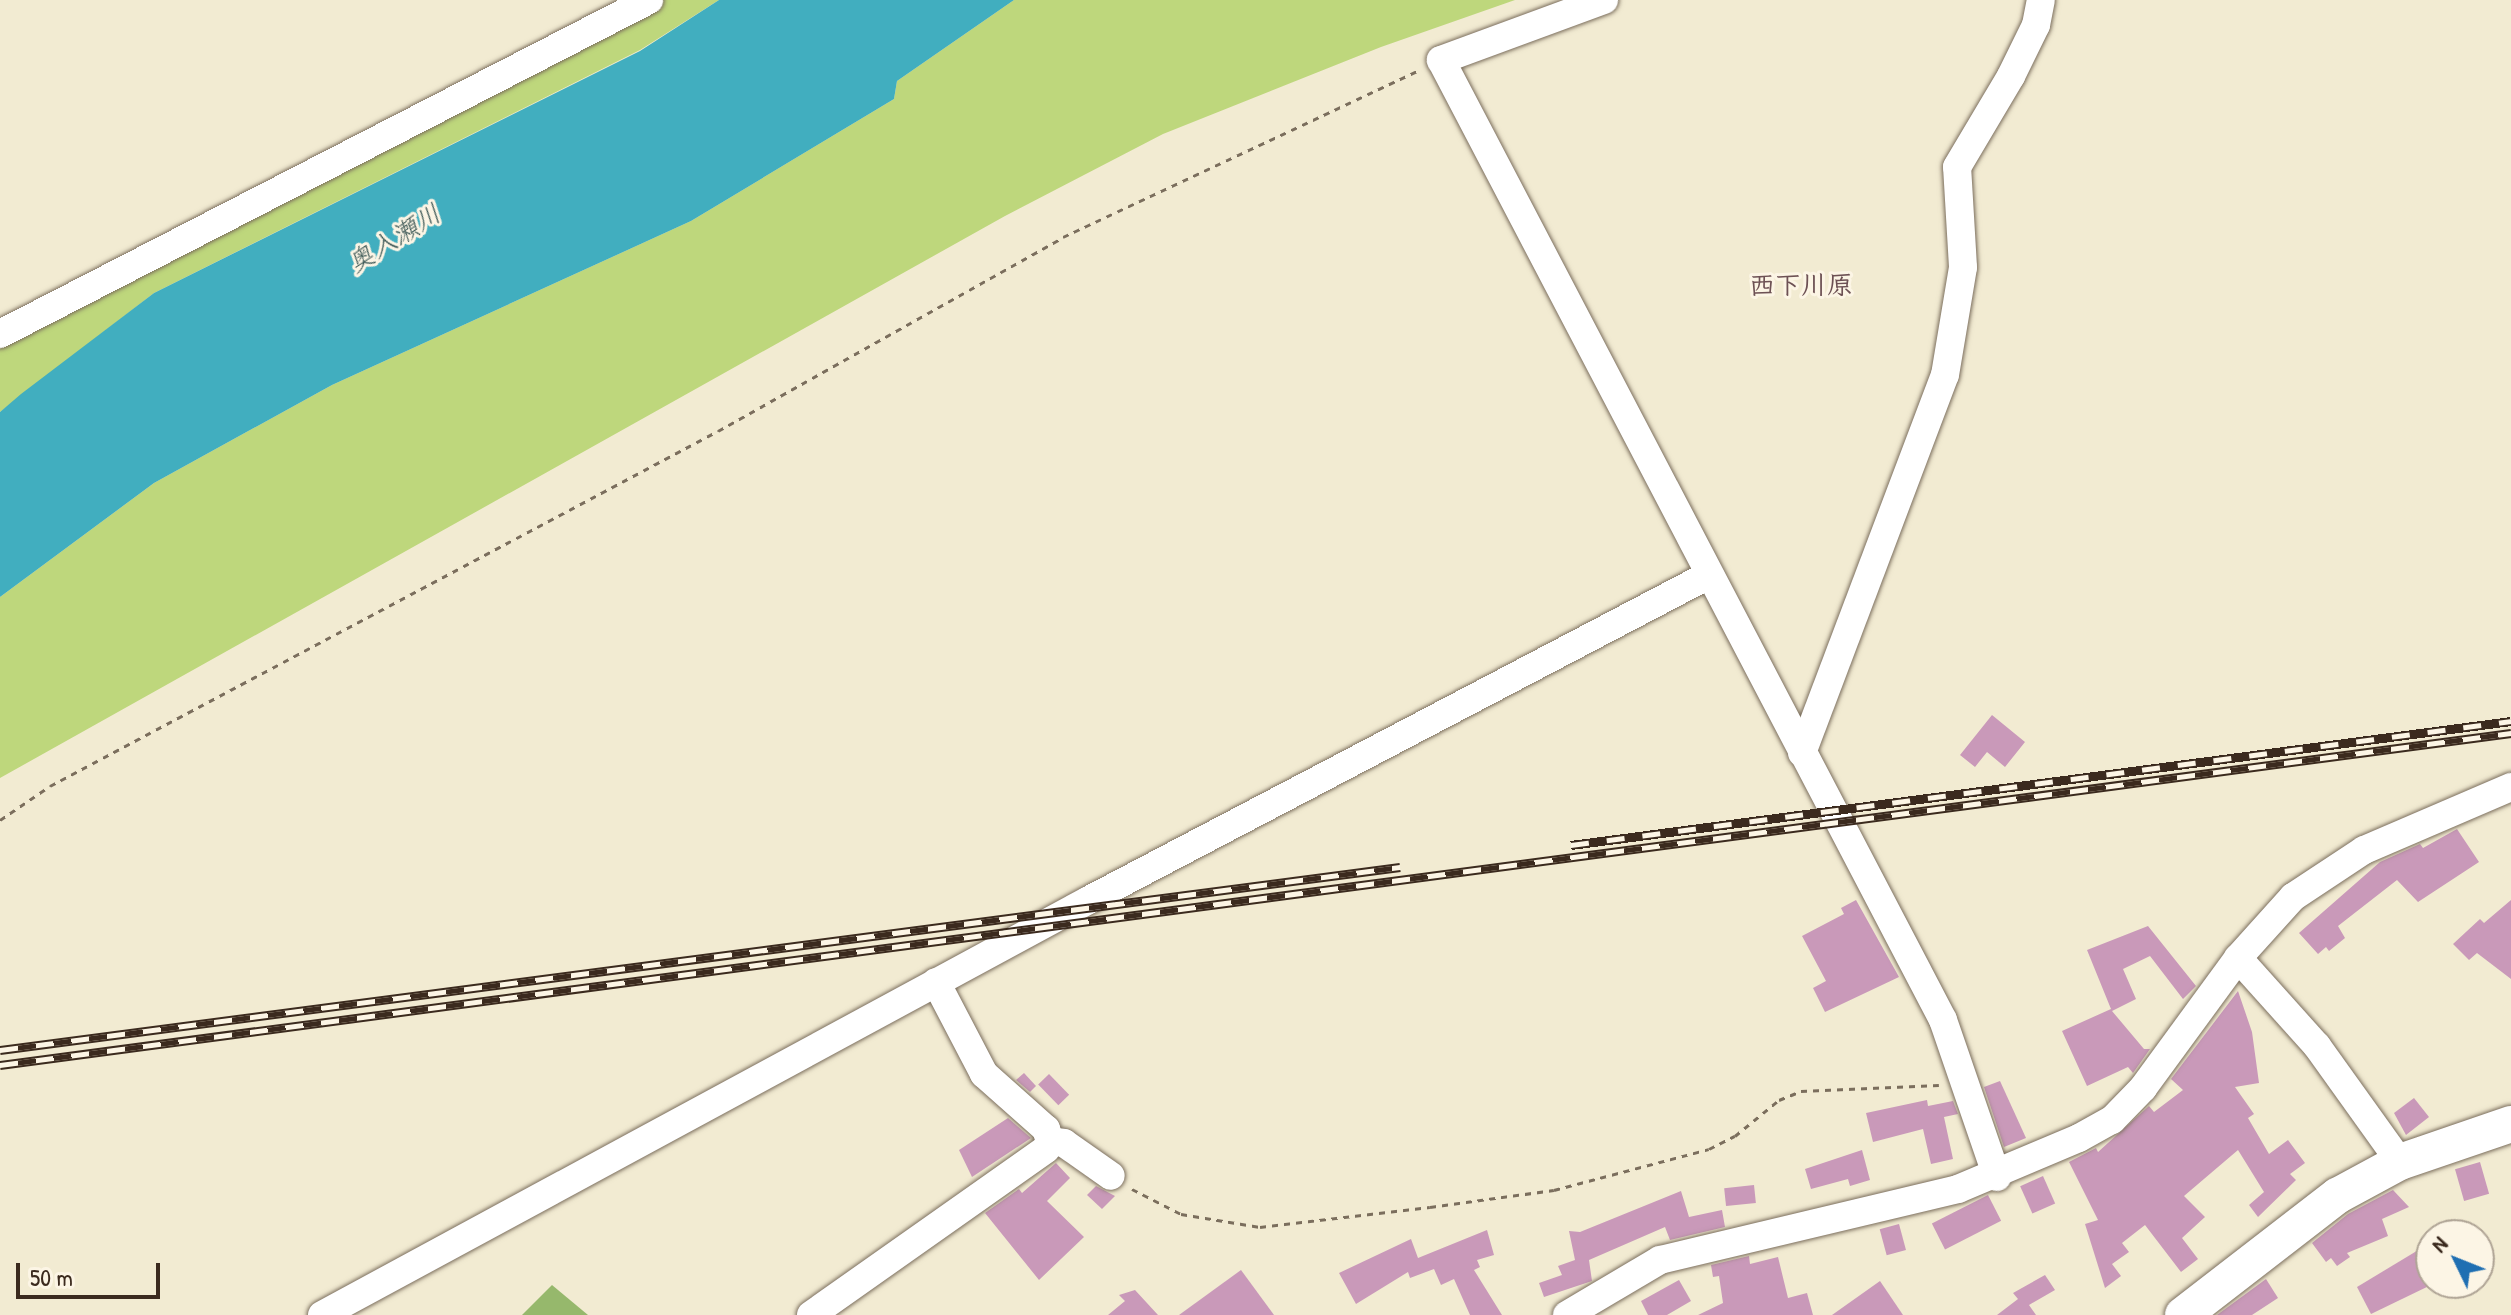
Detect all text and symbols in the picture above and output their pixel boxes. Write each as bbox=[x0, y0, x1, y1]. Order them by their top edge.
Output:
water label: 奥入瀬川 bbox=[342, 197, 446, 279]
district label: 西下川原 bbox=[1749, 269, 1853, 301]
north arrow bbox=[2415, 1219, 2495, 1299]
text: N bbox=[2424, 1229, 2454, 1259]
scale bar bbox=[20, 1247, 164, 1297]
text: 50 m bbox=[30, 1261, 73, 1293]

